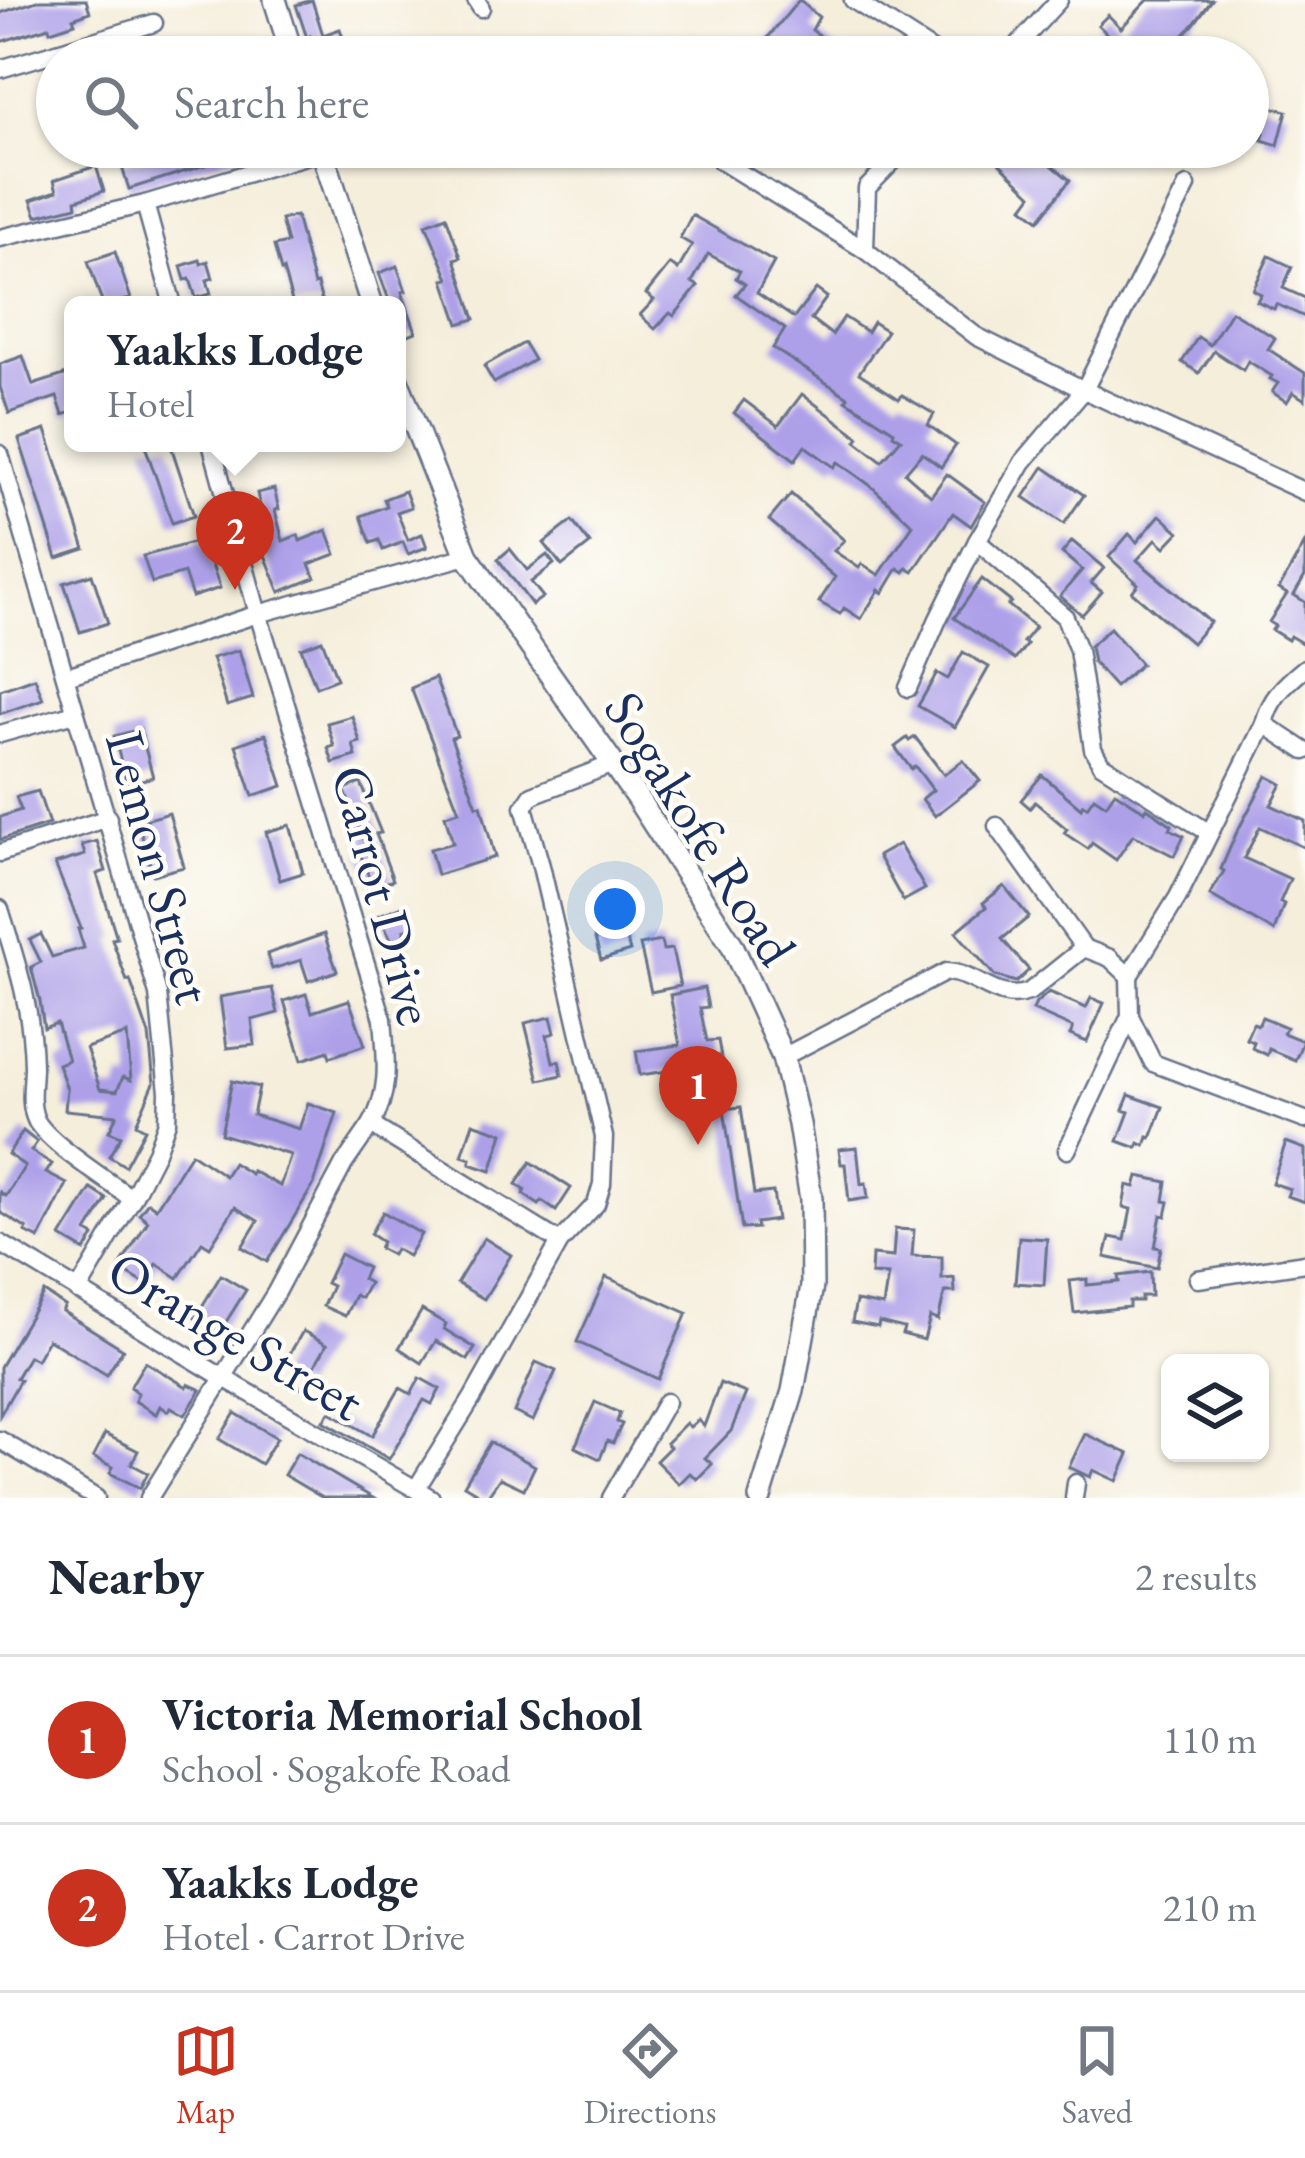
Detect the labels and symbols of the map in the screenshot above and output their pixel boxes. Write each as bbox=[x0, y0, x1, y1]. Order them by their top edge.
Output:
pin: 2 bbox=[196, 491, 274, 590]
street label: Sogakofe Road bbox=[589, 678, 813, 978]
street label: Lemon Street bbox=[90, 723, 230, 1011]
street label: Carrot Drive bbox=[316, 758, 452, 1032]
your location bbox=[585, 879, 645, 939]
pin: 1 bbox=[659, 1046, 737, 1145]
street label: Orange Street bbox=[96, 1234, 376, 1436]

